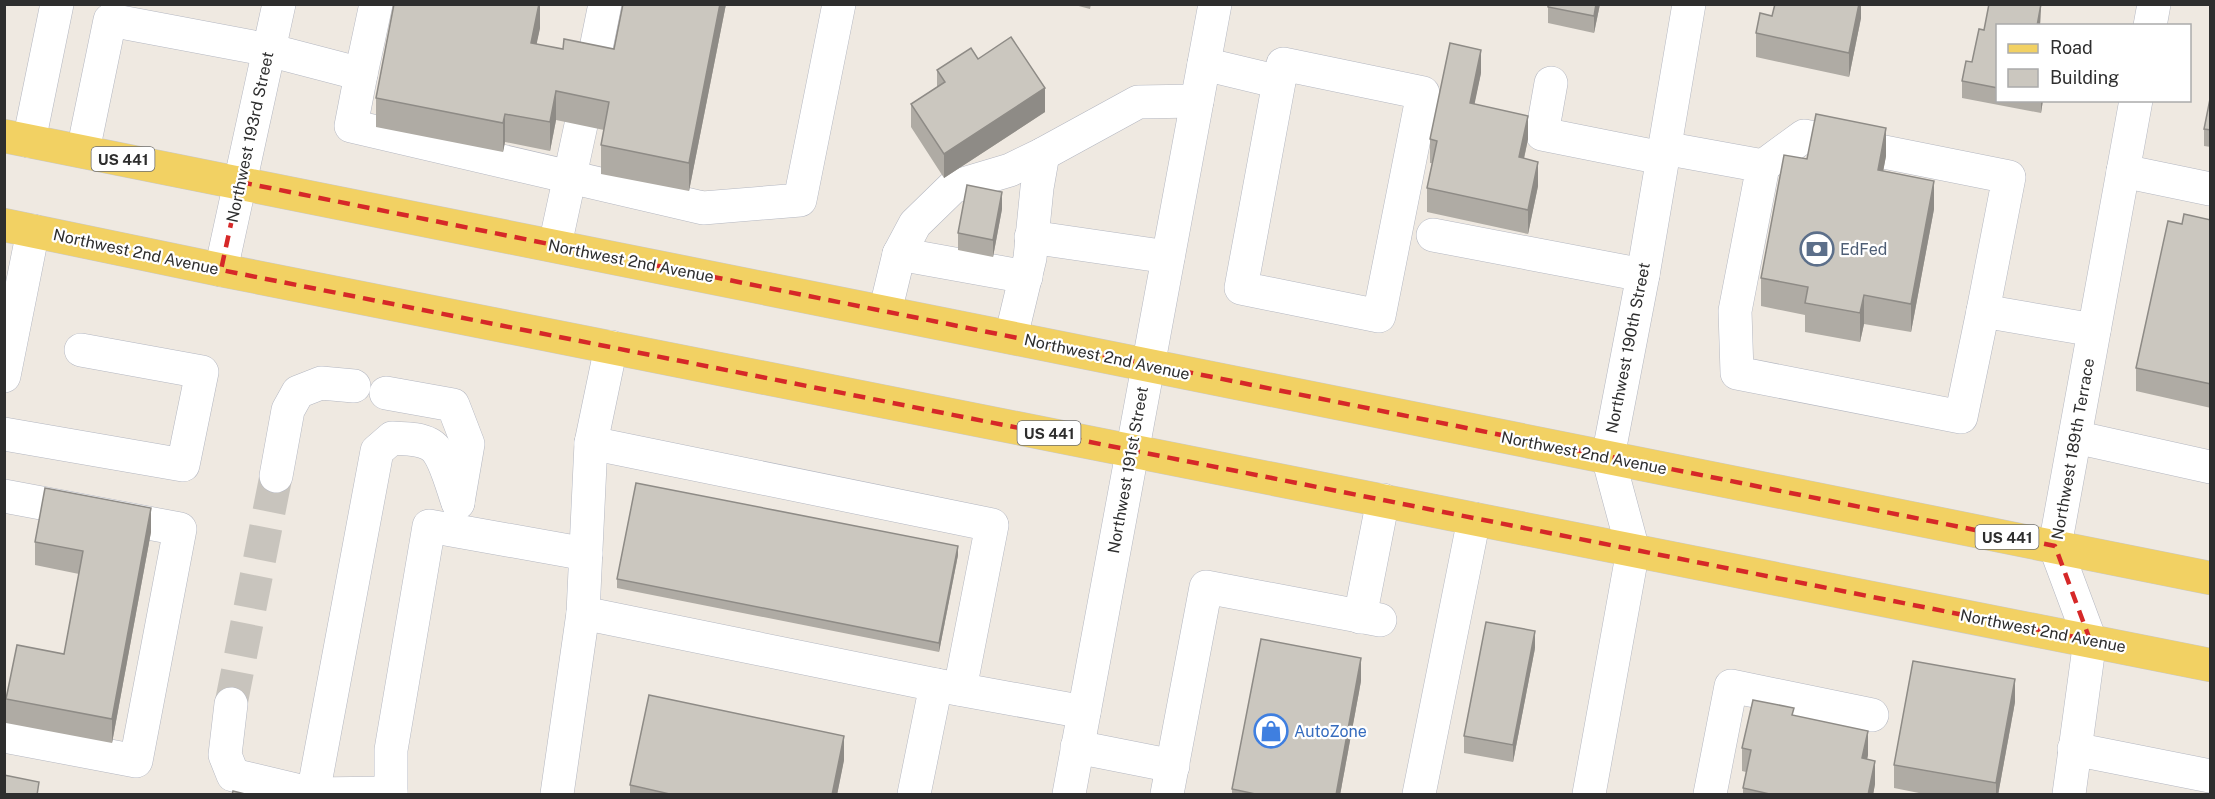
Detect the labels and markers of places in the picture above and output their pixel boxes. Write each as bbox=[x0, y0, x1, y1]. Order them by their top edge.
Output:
bank icon: EdFed bbox=[1799, 231, 1835, 267]
place label: EdFed bbox=[1840, 240, 1887, 259]
shop icon: AutoZone bbox=[1253, 713, 1289, 749]
place label: AutoZone bbox=[1294, 722, 1367, 741]

